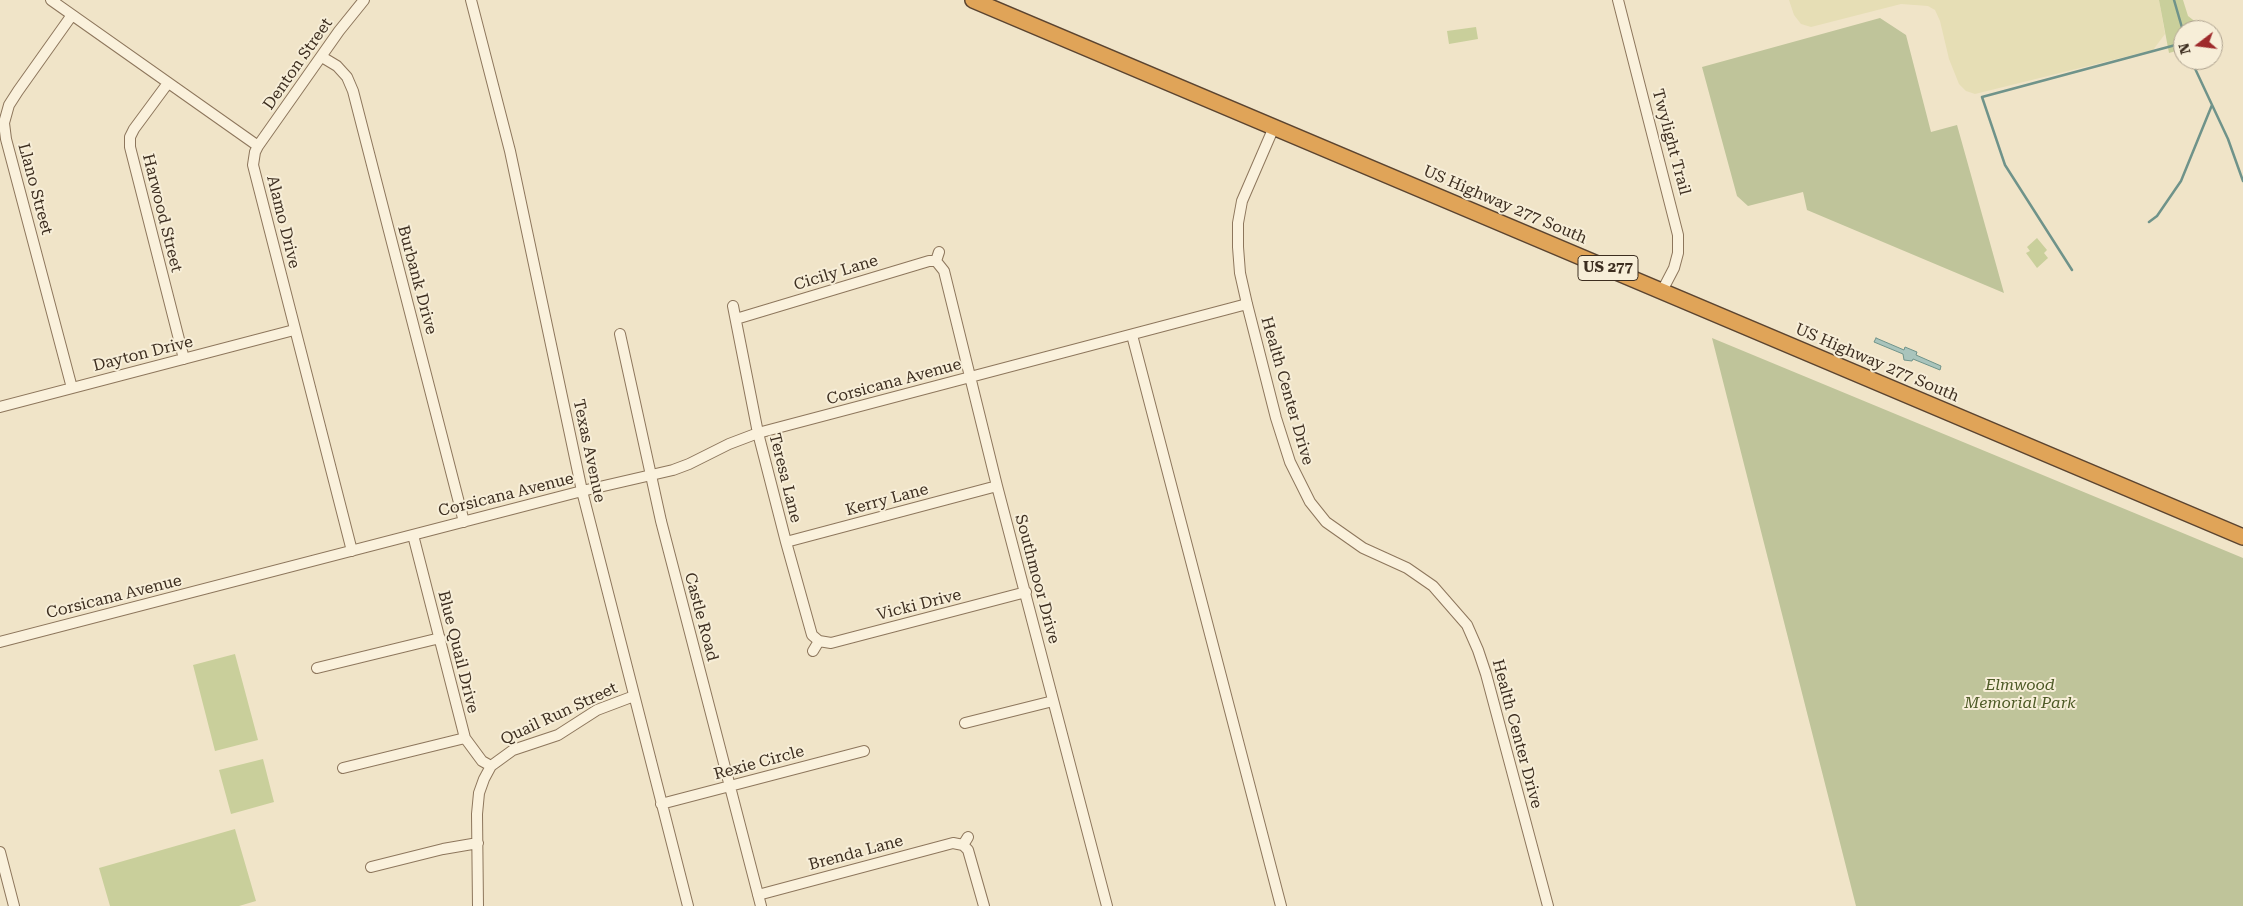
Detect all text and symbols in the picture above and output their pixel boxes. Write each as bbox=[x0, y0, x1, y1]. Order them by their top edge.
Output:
street label: Denton Street bbox=[259, 14, 337, 114]
north arrow bbox=[2173, 20, 2223, 70]
text: N bbox=[2175, 41, 2194, 56]
street label: Twylight Trail bbox=[1648, 87, 1694, 197]
street label: Llano Street bbox=[14, 141, 56, 237]
street label: Harwood Street bbox=[138, 152, 186, 274]
street label: US Highway 277 South bbox=[1420, 162, 1590, 248]
street label: Alamo Drive bbox=[262, 173, 304, 271]
street label: Burbank Drive bbox=[393, 223, 441, 337]
street label: Cicily Lane bbox=[792, 251, 880, 295]
road number: US 277 bbox=[1578, 256, 1638, 280]
street label: Health Center Drive bbox=[1257, 315, 1317, 467]
street label: US Highway 277 South bbox=[1792, 320, 1962, 406]
street label: Dayton Drive bbox=[91, 332, 195, 376]
street label: Corsicana Avenue bbox=[825, 355, 963, 409]
street label: Texas Avenue bbox=[569, 398, 609, 504]
street label: Teresa Lane bbox=[765, 431, 805, 525]
street label: Corsicana Avenue bbox=[436, 469, 576, 521]
street label: Kerry Lane bbox=[843, 480, 931, 520]
street label: Southmoor Drive bbox=[1011, 512, 1063, 646]
street label: Corsicana Avenue bbox=[44, 571, 184, 623]
street label: Castle Road bbox=[680, 571, 722, 663]
street label: Vicki Drive bbox=[875, 585, 963, 625]
street label: Blue Quail Drive bbox=[433, 589, 483, 715]
street label: Health Center Drive bbox=[1488, 657, 1546, 811]
park label: Elmwood Memorial Park bbox=[1964, 675, 2076, 713]
street label: Quail Run Street bbox=[498, 679, 620, 749]
street label: Rexie Circle bbox=[712, 742, 806, 784]
street label: Brenda Lane bbox=[807, 831, 905, 875]

